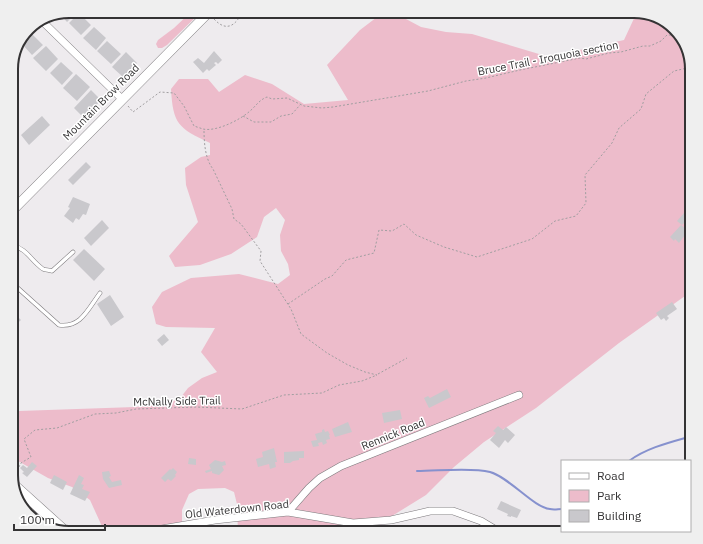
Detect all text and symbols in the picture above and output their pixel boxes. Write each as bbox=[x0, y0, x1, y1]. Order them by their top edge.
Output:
street label: Bruce Trail - Iroquoia section bbox=[476, 37, 620, 79]
street label: Mountain Brow Road bbox=[60, 61, 142, 143]
street label: McNally Side Trail bbox=[133, 393, 221, 409]
street label: Rennick Road bbox=[359, 415, 427, 453]
legend bbox=[561, 460, 691, 532]
text: Road bbox=[597, 468, 625, 483]
text: Park bbox=[597, 488, 622, 503]
street label: Old Waterdown Road bbox=[184, 497, 290, 521]
scale bar bbox=[14, 506, 105, 532]
text: Building bbox=[597, 508, 642, 523]
text: 100 m bbox=[20, 512, 55, 527]

